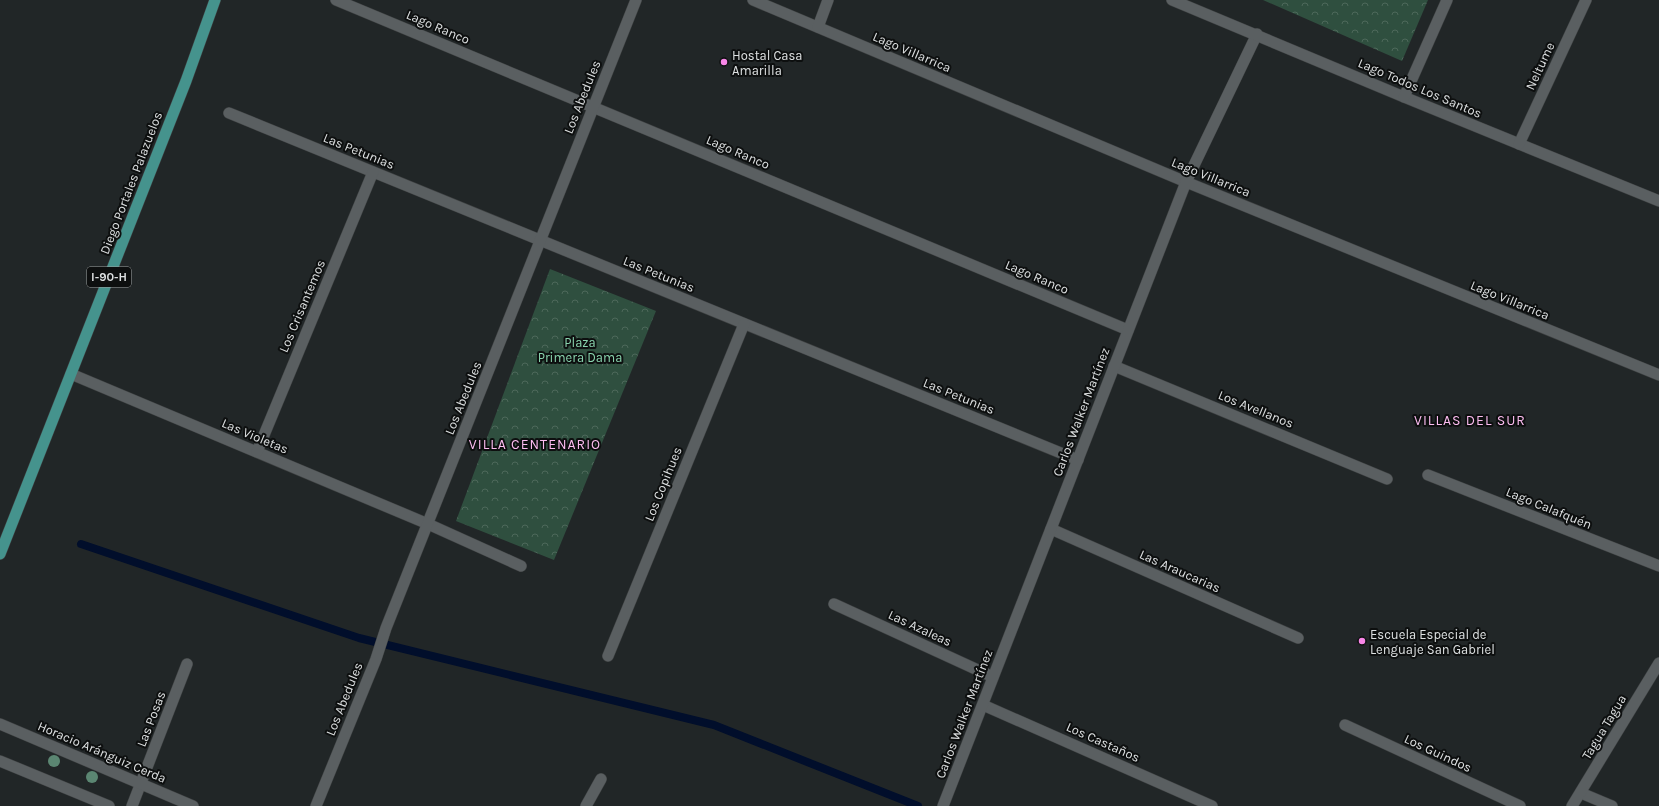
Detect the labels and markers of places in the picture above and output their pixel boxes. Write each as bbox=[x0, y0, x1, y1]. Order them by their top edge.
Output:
place label: Hostal Casa Amarilla bbox=[732, 48, 803, 78]
marker: Hostal Casa Amarilla bbox=[719, 57, 729, 67]
place label: Escuela Especial de Lenguaje San Gabriel bbox=[1370, 627, 1495, 657]
marker: Escuela Especial de Lenguaje San Gabriel bbox=[1357, 636, 1367, 646]

